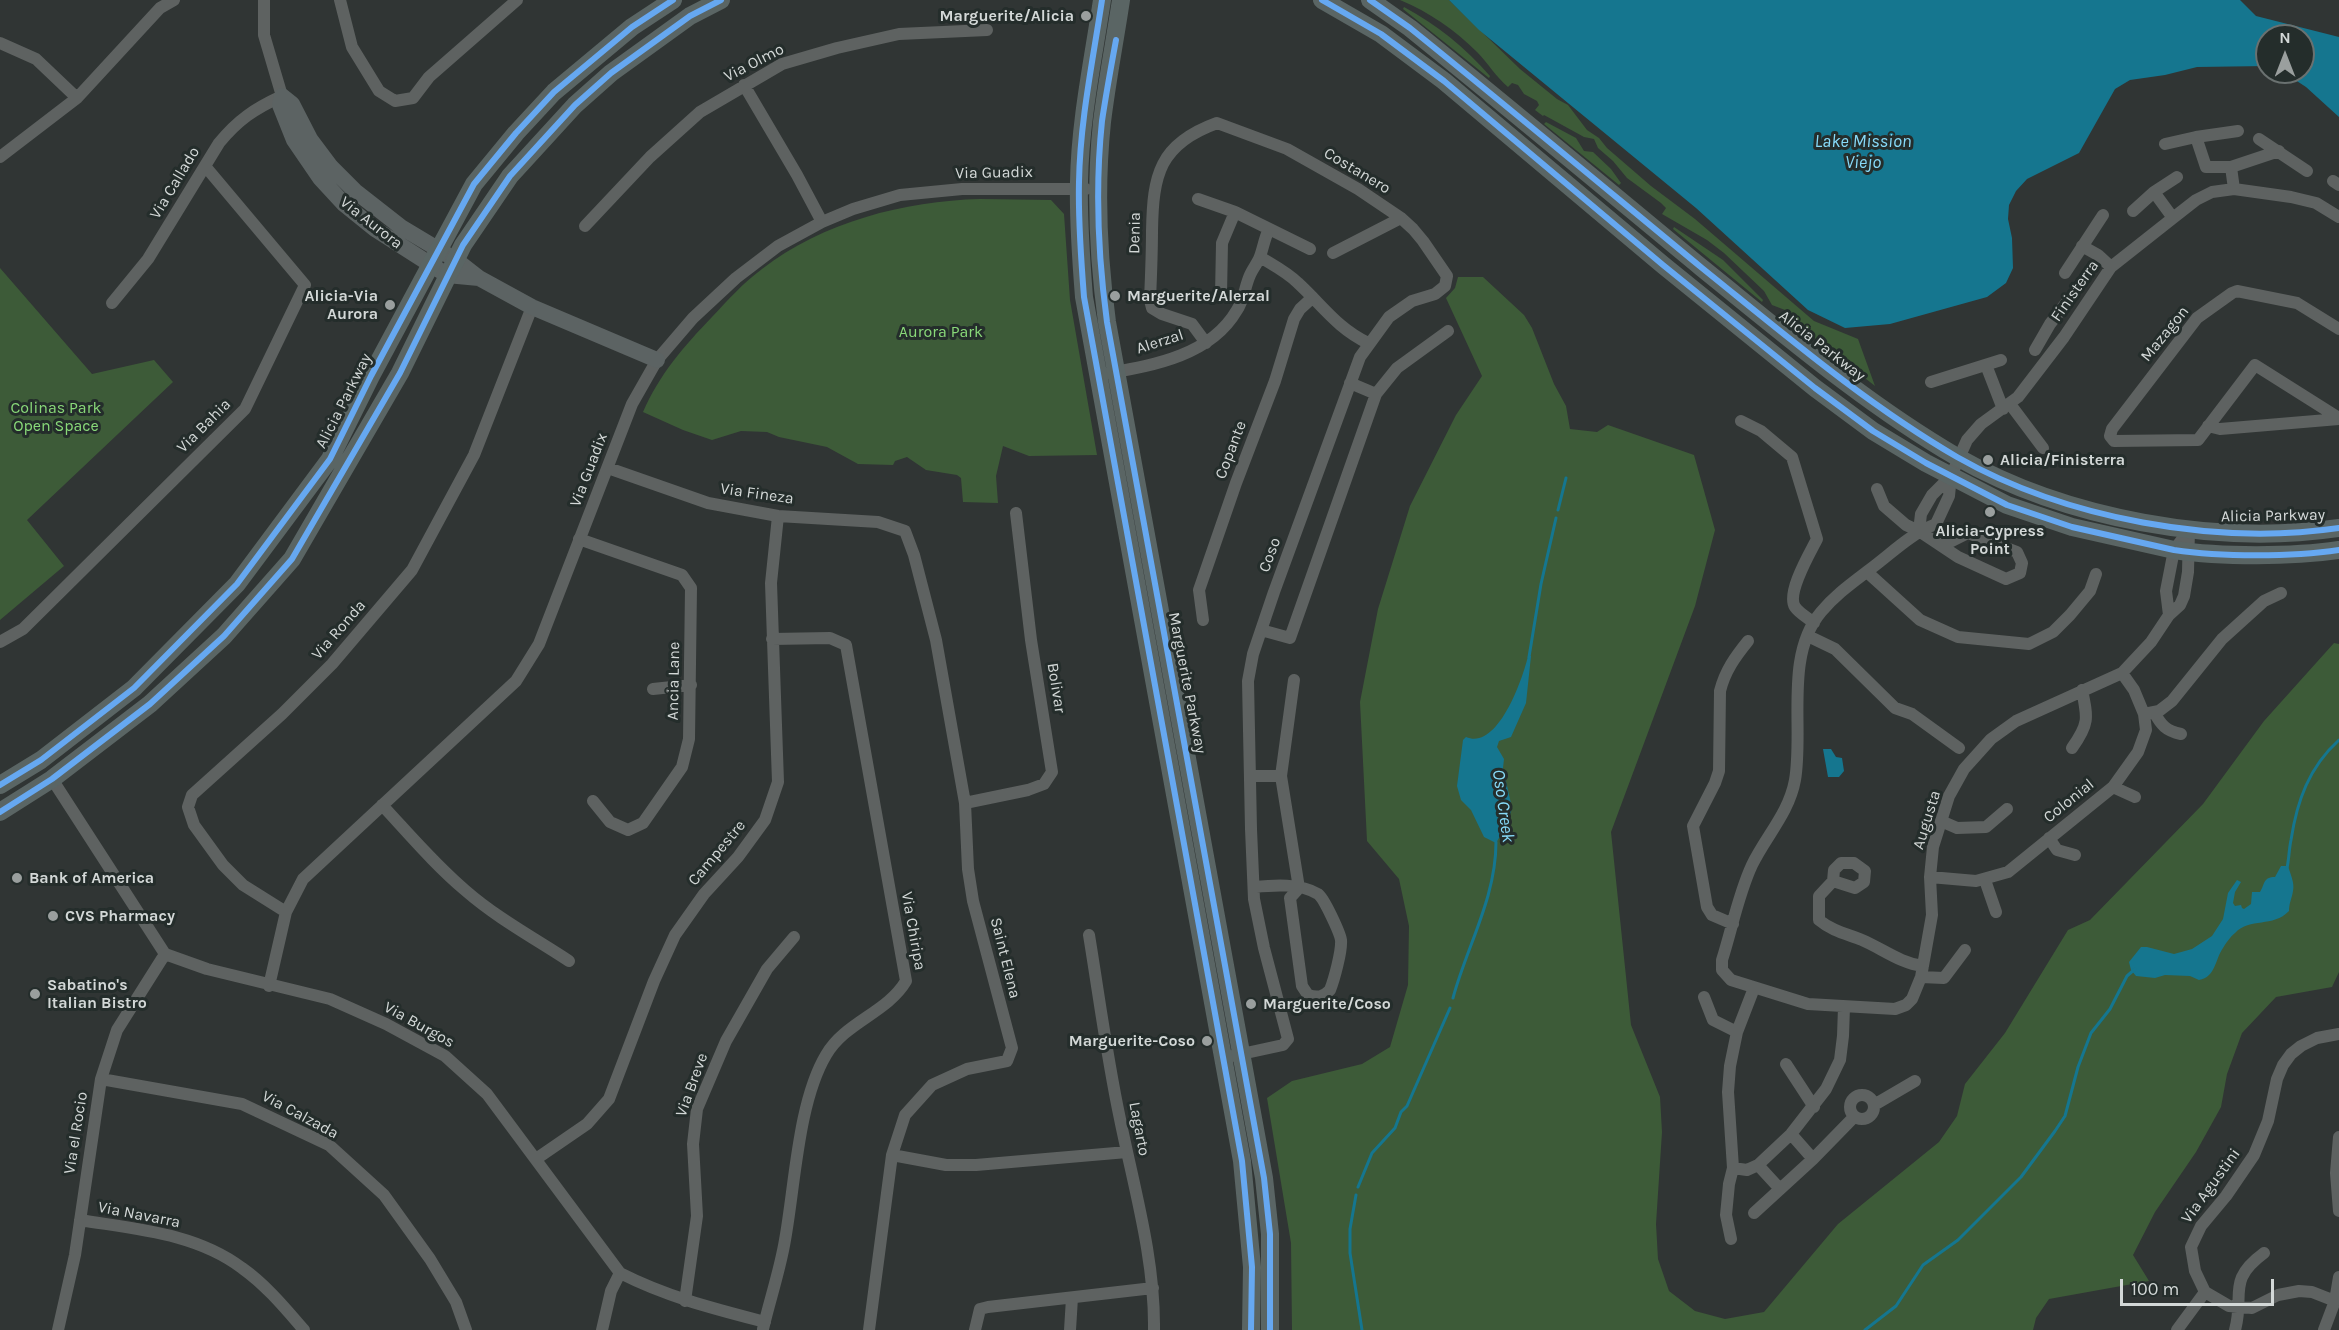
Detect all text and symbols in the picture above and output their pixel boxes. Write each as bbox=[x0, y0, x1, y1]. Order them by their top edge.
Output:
place label: Marguerite/Alicia bbox=[940, 6, 1074, 26]
marker: Marguerite/Alicia bbox=[1079, 9, 1093, 23]
north arrow bbox=[2255, 24, 2315, 84]
text: N bbox=[2279, 28, 2291, 47]
street label: Via Olmo bbox=[721, 40, 787, 86]
water label: Lake Mission Viejo bbox=[1814, 131, 1912, 174]
street label: Via Callado bbox=[146, 143, 204, 223]
street label: Costanero bbox=[1320, 144, 1394, 198]
street label: Via Guadix bbox=[955, 163, 1033, 183]
street label: Via Aurora bbox=[336, 193, 406, 253]
street label: Denia bbox=[1125, 212, 1145, 254]
street label: Finisterra bbox=[2047, 257, 2103, 325]
place label: Alicia-Via Aurora bbox=[305, 286, 378, 324]
place label: Marguerite/Alerzal bbox=[1127, 286, 1270, 306]
marker: Marguerite/Alerzal bbox=[1108, 289, 1122, 303]
marker: Alicia-Via Aurora bbox=[383, 298, 397, 312]
street label: Mazagon bbox=[2137, 302, 2193, 366]
street label: Alicia Parkway bbox=[1775, 306, 1869, 386]
park label: Aurora Park bbox=[899, 322, 983, 342]
street label: Alerzal bbox=[1134, 325, 1186, 359]
street label: Alicia Parkway bbox=[312, 350, 376, 452]
street label: Via Bahia bbox=[173, 395, 235, 457]
park label: Colinas Park Open Space bbox=[11, 398, 101, 436]
street label: Copante bbox=[1211, 418, 1251, 482]
street label: Via Guadix bbox=[566, 430, 612, 510]
place label: Alicia/Finisterra bbox=[2000, 450, 2125, 470]
marker: Alicia/Finisterra bbox=[1981, 453, 1995, 467]
street label: Via Fineza bbox=[719, 479, 795, 509]
marker: Alicia-Cypress Point bbox=[1983, 505, 1997, 519]
street label: Alicia Parkway bbox=[2221, 505, 2325, 527]
place label: Alicia-Cypress Point bbox=[1936, 521, 2044, 559]
street label: Coso bbox=[1255, 535, 1285, 575]
street label: Via Ronda bbox=[308, 596, 370, 664]
street label: Marguerite Parkway bbox=[1164, 611, 1210, 755]
street label: Ancia Lane bbox=[664, 642, 684, 720]
street label: Bolivar bbox=[1043, 662, 1069, 714]
water label: Oso Creek bbox=[1487, 768, 1519, 844]
street label: Colonial bbox=[2040, 775, 2098, 827]
street label: Augusta bbox=[1909, 788, 1945, 852]
street label: Campestre bbox=[684, 816, 750, 890]
place label: Bank of America bbox=[29, 868, 154, 888]
marker: Bank of America bbox=[10, 871, 24, 885]
street label: Via Chiripa bbox=[897, 890, 929, 972]
place label: CVS Pharmacy bbox=[65, 906, 175, 926]
marker: CVS Pharmacy bbox=[46, 909, 60, 923]
street label: Saint Elena bbox=[986, 915, 1024, 1001]
place label: Sabatino's Italian Bistro bbox=[47, 975, 147, 1013]
marker: Sabatino's Italian Bistro bbox=[28, 987, 42, 1001]
place label: Marguerite/Coso bbox=[1263, 994, 1391, 1014]
marker: Marguerite/Coso bbox=[1244, 997, 1258, 1011]
street label: Via Burgos bbox=[380, 998, 458, 1052]
place label: Marguerite-Coso bbox=[1069, 1031, 1195, 1051]
marker: Marguerite-Coso bbox=[1200, 1034, 1214, 1048]
street label: Via Breve bbox=[672, 1050, 712, 1120]
street label: Via Calzada bbox=[258, 1087, 342, 1143]
street label: Via el Rocio bbox=[60, 1090, 92, 1176]
street label: Lagarto bbox=[1124, 1100, 1154, 1158]
street label: Via Agustini bbox=[2177, 1145, 2245, 1227]
street label: Via Navarra bbox=[96, 1198, 182, 1232]
scale bar bbox=[2123, 1267, 2278, 1305]
text: 100 m bbox=[2131, 1278, 2179, 1300]

